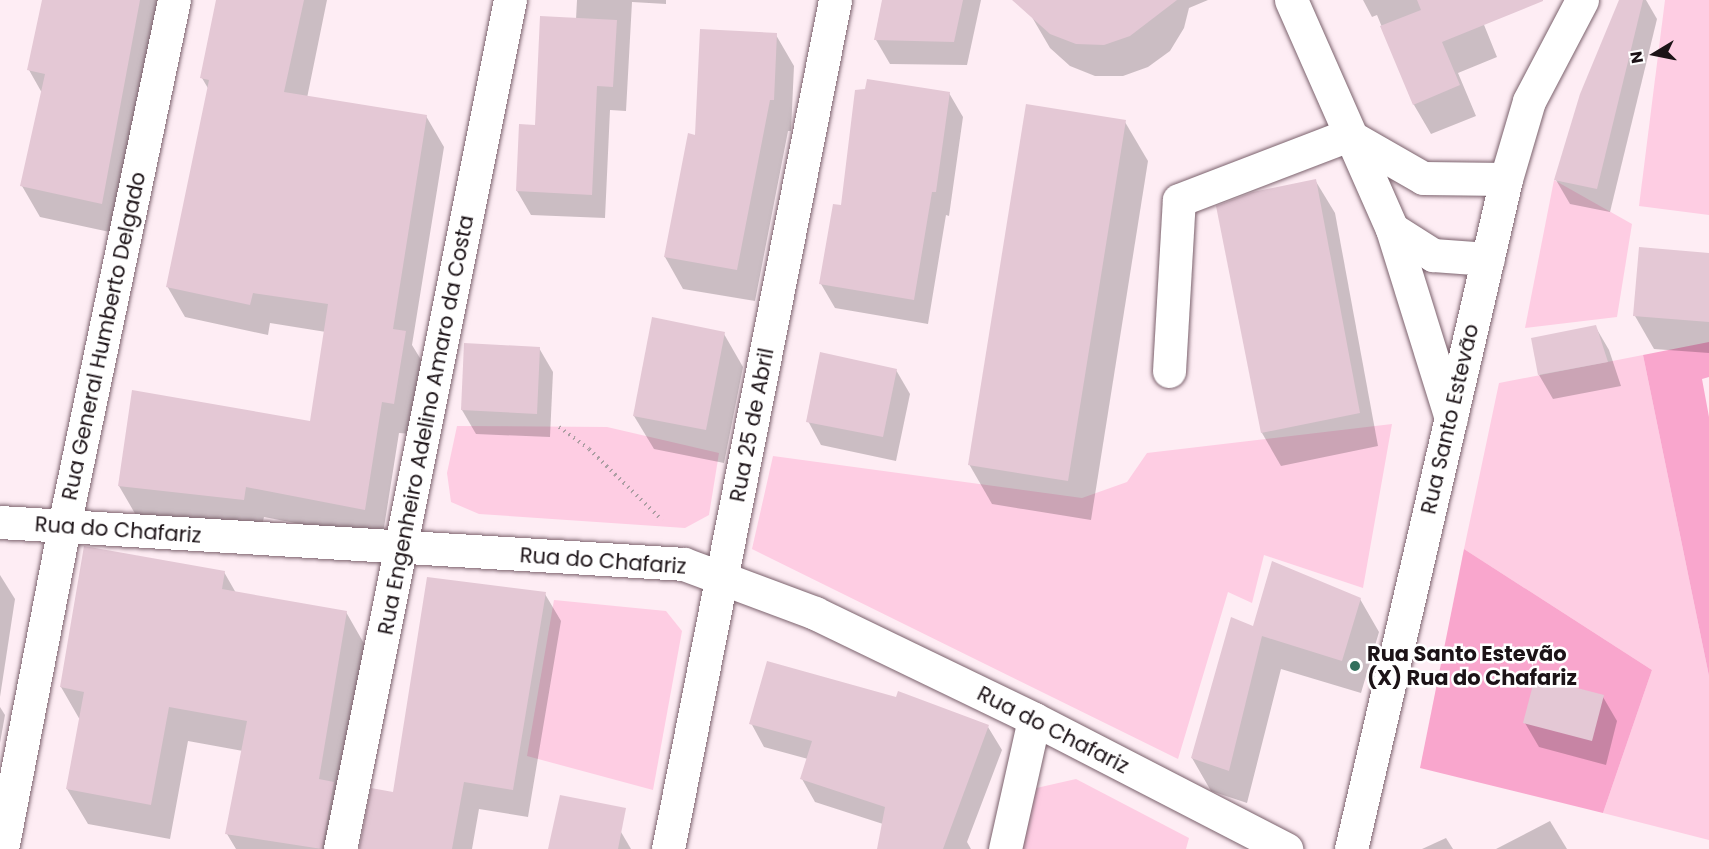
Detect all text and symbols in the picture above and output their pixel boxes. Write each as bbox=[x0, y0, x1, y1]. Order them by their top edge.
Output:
north arrow bbox=[1625, 24, 1685, 84]
text: N bbox=[1624, 49, 1649, 65]
street label: Rua General Humberto Delgado bbox=[57, 170, 151, 502]
street label: Rua Engenheiro Adelino Amaro da Costa bbox=[373, 213, 479, 637]
street label: Rua Santo Estevão bbox=[1416, 321, 1484, 517]
street label: Rua 25 de Abril bbox=[725, 346, 779, 504]
street label: Rua do Chafariz bbox=[34, 512, 202, 548]
street label: Rua do Chafariz bbox=[519, 543, 687, 579]
place label: Rua Santo Estevão (X) Rua do Chafariz bbox=[1367, 641, 1577, 691]
marker: Rua Santo Estevão (X) Rua do Chafariz bbox=[1348, 659, 1362, 673]
street label: Rua do Chafariz bbox=[973, 681, 1133, 779]

